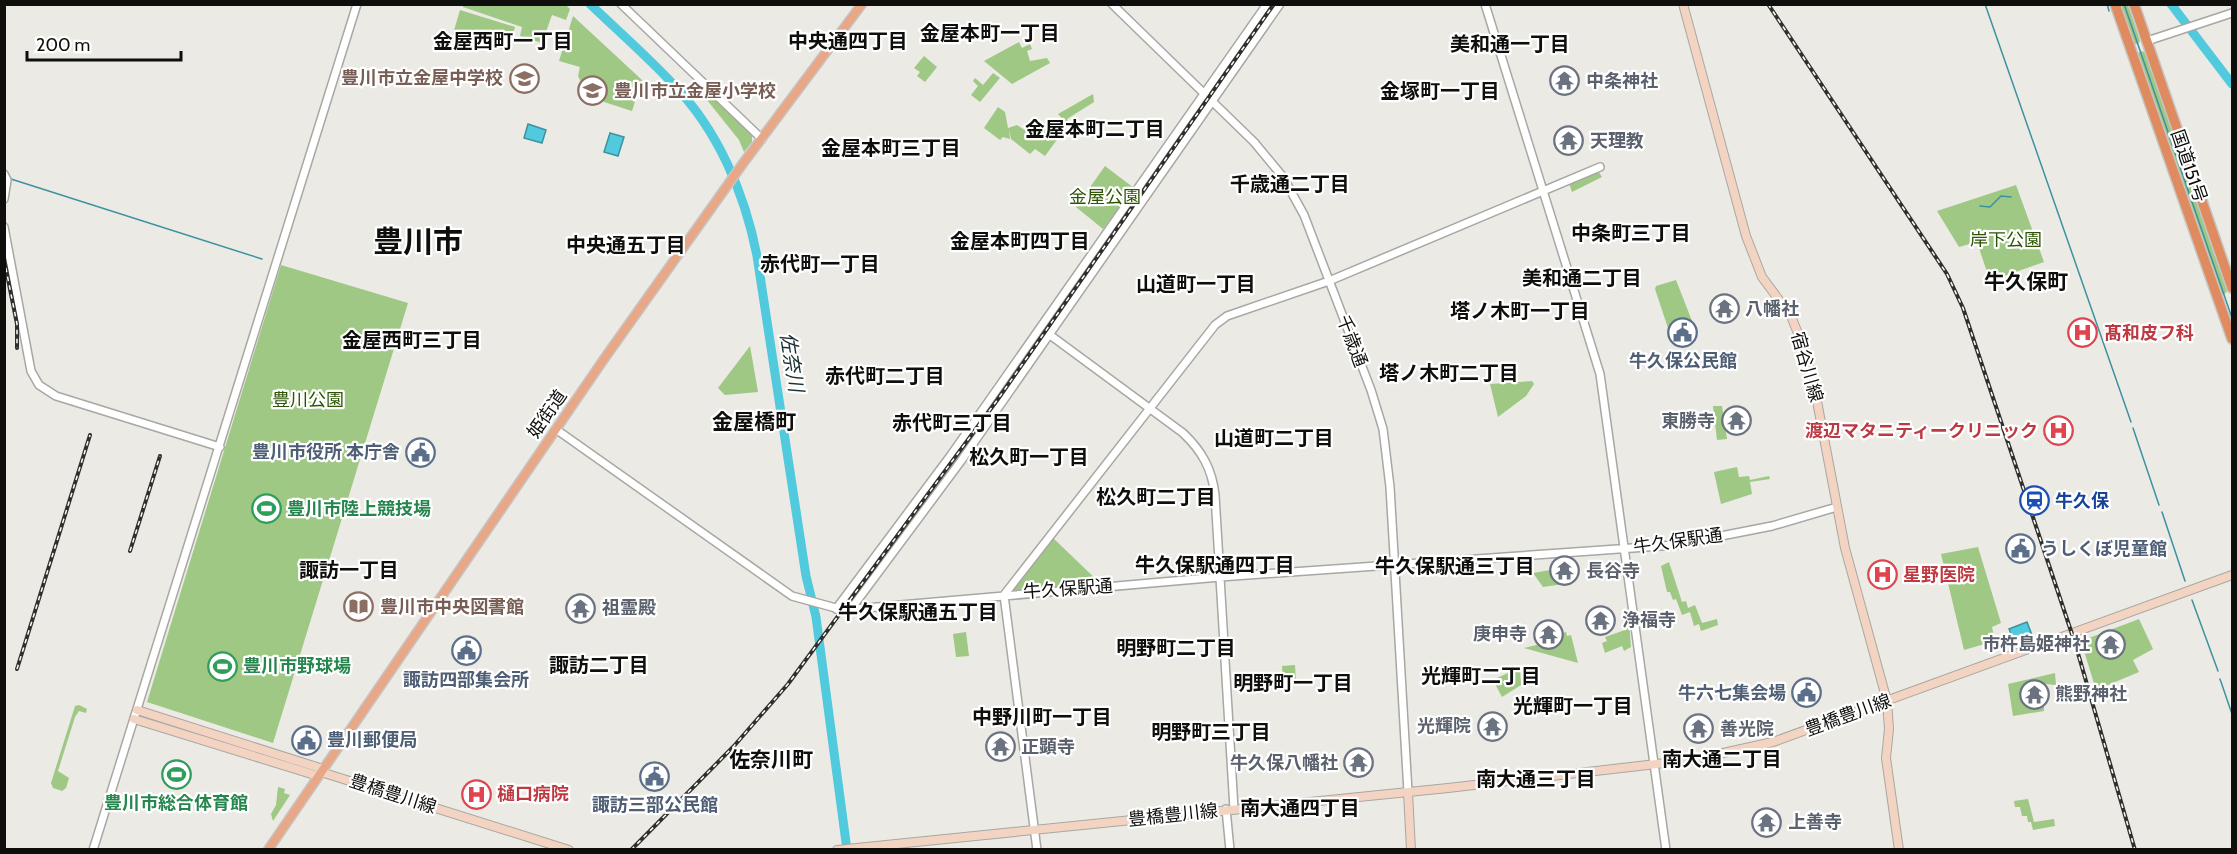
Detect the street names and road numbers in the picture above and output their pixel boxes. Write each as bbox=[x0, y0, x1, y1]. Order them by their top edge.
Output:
street label: 国道151号 bbox=[2166, 127, 2212, 205]
street label: 千歳通 bbox=[1332, 312, 1372, 370]
street label: 宿谷川線 bbox=[1787, 329, 1827, 405]
street label: 姫街道 bbox=[523, 386, 571, 442]
street label: 牛久保駅通 bbox=[1632, 524, 1724, 558]
street label: 牛久保駅通 bbox=[1022, 575, 1114, 603]
street label: 豊橋豊川線 bbox=[1802, 689, 1894, 741]
street label: 豊橋豊川線 bbox=[347, 770, 439, 818]
street label: 豊橋豊川線 bbox=[1127, 799, 1219, 831]

